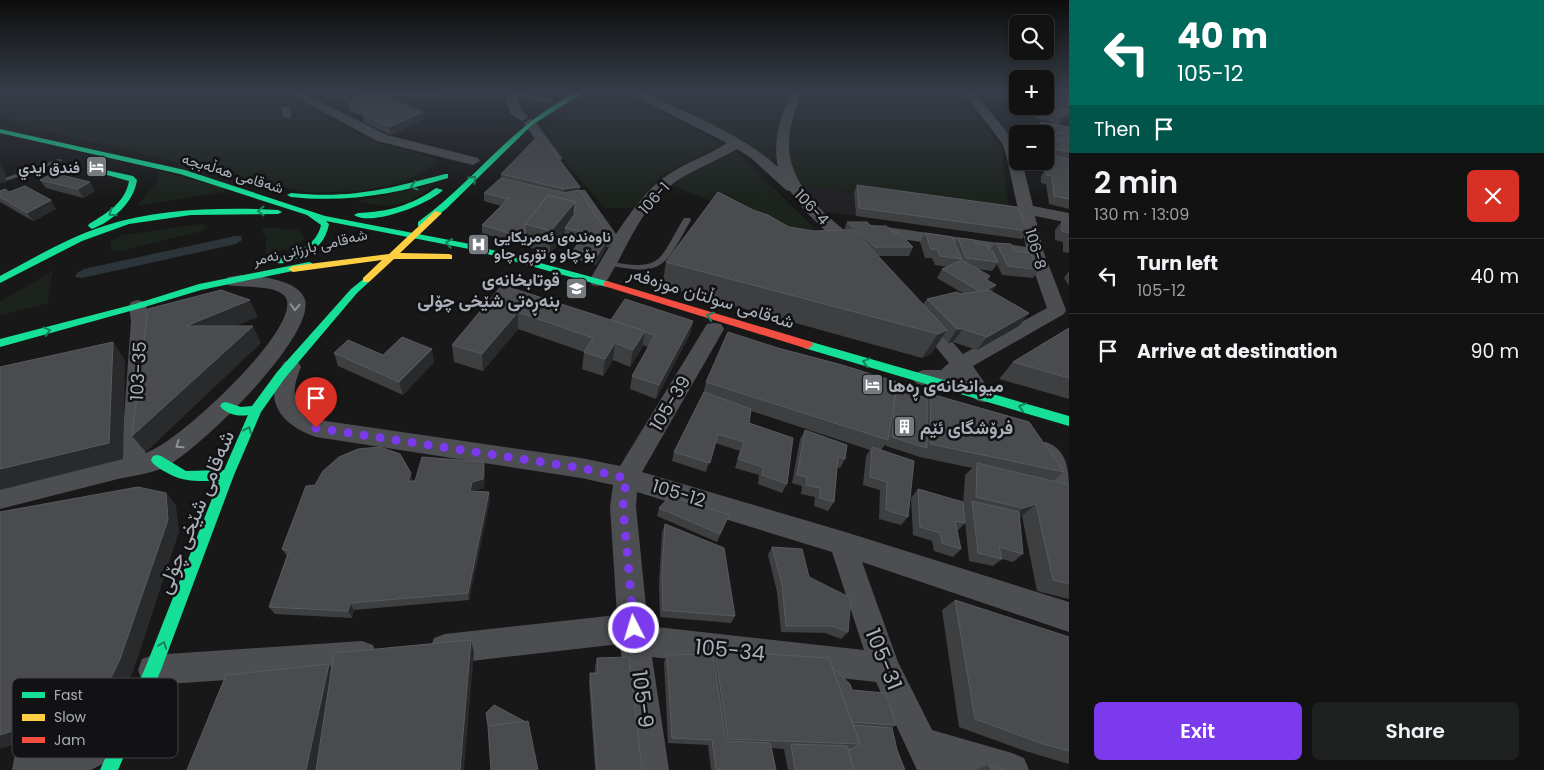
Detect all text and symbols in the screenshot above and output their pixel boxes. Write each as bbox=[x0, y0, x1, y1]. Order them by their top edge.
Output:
text: 40 m bbox=[1177, 11, 1268, 60]
map controls bbox=[1009, 15, 1054, 170]
button: search bbox=[1009, 15, 1054, 60]
icon: left bbox=[1094, 20, 1159, 85]
text: 105-12 bbox=[1177, 58, 1243, 89]
button: + bbox=[1009, 70, 1054, 115]
icon: arrive bbox=[1150, 115, 1178, 143]
text: Then bbox=[1094, 116, 1140, 143]
button: − bbox=[1009, 125, 1054, 170]
street label: شەقامی هەڵەبجە bbox=[180, 148, 287, 198]
hotel icon: فندق ايدي bbox=[84, 155, 108, 179]
place label: فندق ايدي bbox=[18, 157, 80, 181]
text: 2 min bbox=[1094, 161, 1178, 204]
button: close bbox=[1467, 170, 1519, 222]
one-way arrow bbox=[467, 176, 476, 185]
street label: 106-1 bbox=[634, 177, 674, 219]
one-way arrow bbox=[410, 180, 419, 191]
street label: 106-4 bbox=[790, 185, 834, 229]
text: 130 m · 13:09 bbox=[1094, 203, 1189, 226]
one-way arrow bbox=[108, 206, 117, 216]
one-way arrow bbox=[257, 206, 264, 216]
street label: شەقامی بارزانی نەمر bbox=[250, 224, 370, 271]
place label: ناوەندەی ئەمریکایی بۆ چاو و تۆڕی چاو bbox=[494, 226, 611, 266]
street label: 106-8 bbox=[1020, 226, 1052, 272]
hospital icon: ناوەندەی ئەمریکایی بۆ چاو و تۆڕی چاو bbox=[466, 233, 490, 257]
one-way arrow bbox=[445, 239, 454, 249]
text: Turn left bbox=[1137, 250, 1218, 277]
street label: شەقامی سوڵتان موزەفەر bbox=[624, 259, 798, 334]
icon: left bbox=[1094, 262, 1122, 290]
text: 40 m bbox=[1470, 263, 1519, 290]
place label: قوتابخانەی بنەڕەتی شێخی چۆلی bbox=[417, 267, 560, 316]
school or university icon: قوتابخانەی بنەڕەتی شێخی چۆلی bbox=[564, 277, 588, 301]
text: 105-12 bbox=[1137, 279, 1185, 302]
one-way arrow bbox=[290, 304, 301, 312]
one-way arrow bbox=[706, 312, 715, 322]
one-way arrow bbox=[43, 326, 51, 336]
icon: arrive bbox=[1094, 337, 1122, 365]
text: Arrive at destination bbox=[1137, 338, 1338, 365]
text: 90 m bbox=[1470, 338, 1519, 365]
street label: 103-35 bbox=[124, 341, 152, 401]
one-way arrow bbox=[862, 357, 871, 367]
street label: 105-39 bbox=[644, 371, 696, 435]
hotel icon: میوانخانەی ڕەها bbox=[860, 373, 884, 397]
place label: میوانخانەی ڕەها bbox=[888, 373, 1004, 401]
pin bbox=[295, 377, 337, 428]
icon: arrive bbox=[302, 384, 330, 412]
one-way arrow bbox=[1019, 402, 1027, 412]
building icon: فرۆشگای ئێم bbox=[892, 415, 916, 439]
place label: فرۆشگای ئێم bbox=[920, 415, 1013, 440]
street label: شەقامی شێخی چۆلی bbox=[149, 426, 241, 598]
one-way arrow bbox=[241, 426, 252, 435]
one-way arrow bbox=[175, 439, 185, 448]
street label: 105-12 bbox=[649, 473, 709, 513]
position arrow bbox=[607, 601, 659, 653]
street label: 105-31 bbox=[859, 624, 909, 694]
street label: 105-34 bbox=[694, 632, 766, 668]
one-way arrow bbox=[157, 641, 167, 650]
street label: 105-9 bbox=[625, 668, 661, 730]
legend bbox=[12, 678, 178, 758]
text: Fast bbox=[54, 685, 83, 705]
button: Exit bbox=[1094, 702, 1302, 760]
button: Share bbox=[1312, 702, 1519, 760]
text: Slow bbox=[54, 707, 87, 727]
text: Jam bbox=[54, 730, 85, 750]

